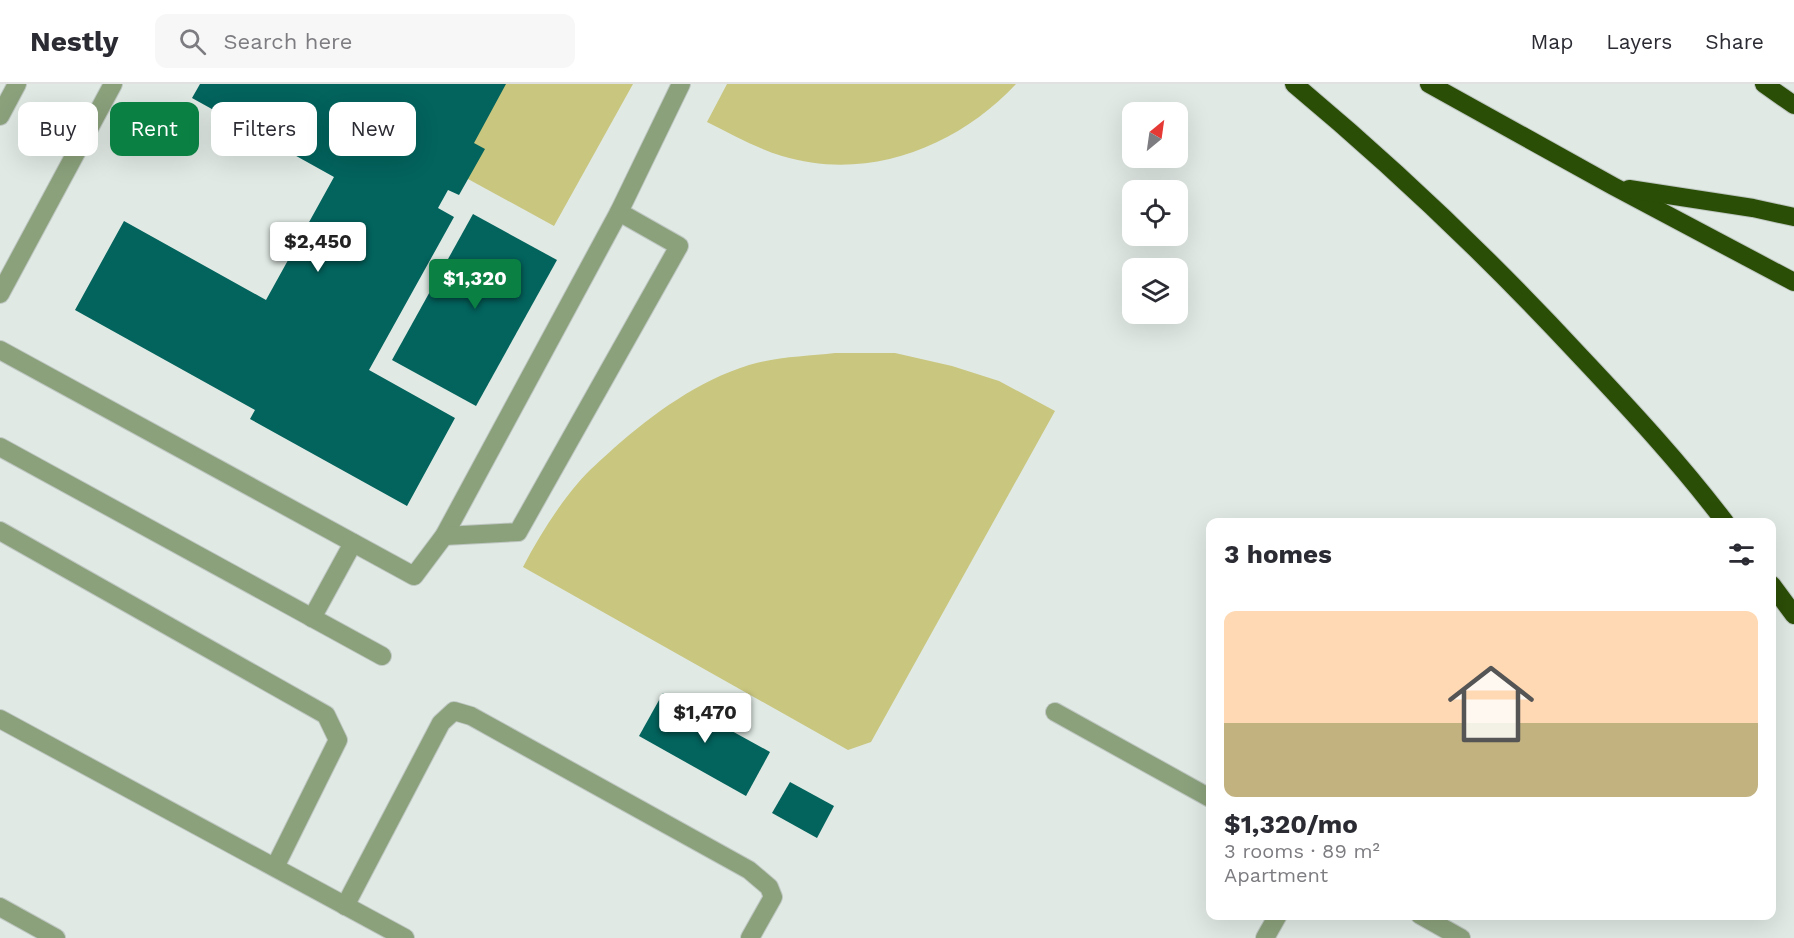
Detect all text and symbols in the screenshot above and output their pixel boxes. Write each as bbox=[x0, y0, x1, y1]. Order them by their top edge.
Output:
search box bbox=[155, 14, 575, 68]
text: Nestly bbox=[30, 25, 119, 58]
icon: search bbox=[176, 25, 209, 58]
text: Search here bbox=[224, 29, 352, 54]
text: Map bbox=[1530, 29, 1573, 54]
text: Layers bbox=[1606, 29, 1672, 54]
text: Share bbox=[1705, 29, 1764, 54]
chip: Buy bbox=[18, 102, 98, 156]
chip: Rent bbox=[110, 102, 199, 156]
chip: Filters bbox=[211, 102, 317, 156]
chip: New bbox=[329, 102, 416, 156]
north arrow bbox=[1122, 102, 1188, 168]
map controls bbox=[1122, 102, 1188, 324]
button: locate bbox=[1122, 180, 1188, 246]
pin: $2,450 bbox=[269, 222, 367, 273]
text: $2,450 bbox=[284, 229, 352, 253]
button: layers bbox=[1122, 258, 1188, 324]
pin: $1,320 bbox=[426, 259, 524, 310]
text: $1,320 bbox=[443, 266, 507, 290]
icon: filters bbox=[1725, 538, 1758, 571]
text: 3 homes bbox=[1224, 539, 1332, 569]
icon: home bbox=[1437, 650, 1545, 758]
pin: $1,470 bbox=[656, 693, 754, 744]
text: $1,470 bbox=[673, 700, 737, 724]
text: $1,320/mo bbox=[1224, 809, 1358, 839]
text: 3 rooms · 89 m² bbox=[1224, 839, 1380, 863]
text: Apartment bbox=[1224, 863, 1328, 887]

